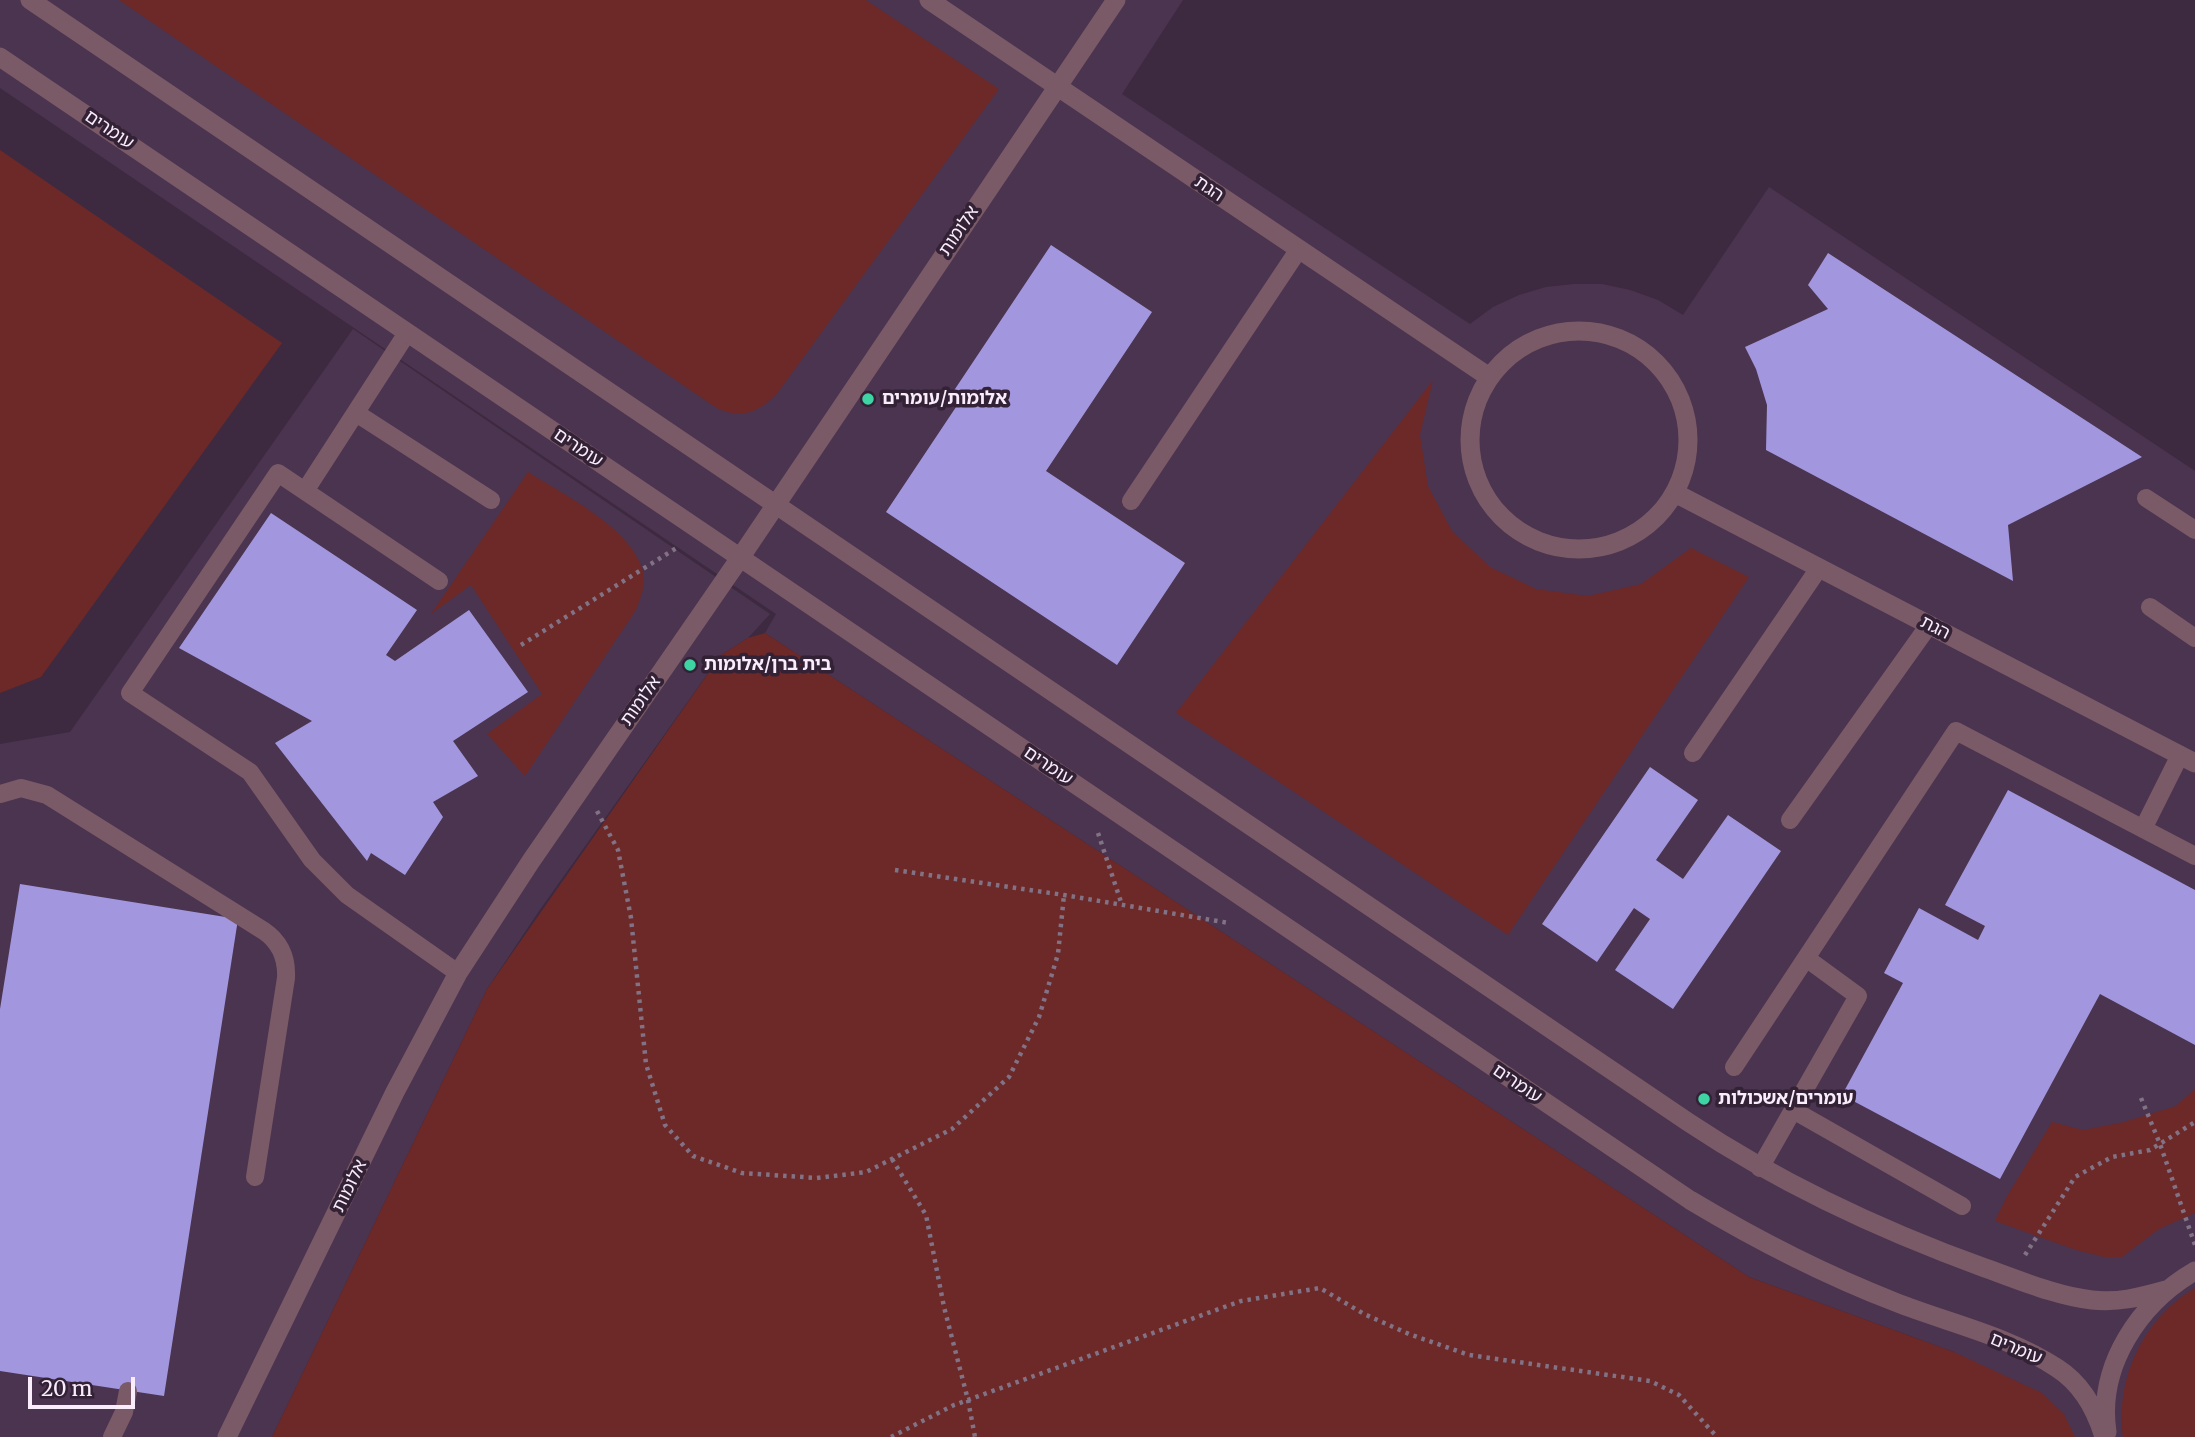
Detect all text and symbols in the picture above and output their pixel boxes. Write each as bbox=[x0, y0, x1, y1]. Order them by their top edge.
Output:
street label: עומרים bbox=[80, 106, 138, 154]
street label: הגת bbox=[1190, 172, 1228, 206]
street label: אלומות bbox=[934, 202, 984, 260]
place label: אלומות/עומרים bbox=[882, 388, 1007, 410]
marker: אלומות/עומרים bbox=[860, 391, 876, 407]
street label: עומרים bbox=[549, 424, 607, 472]
street label: הגת bbox=[1917, 611, 1953, 645]
place label: בית ברן/אלומות bbox=[704, 654, 831, 676]
marker: בית ברן/אלומות bbox=[682, 657, 698, 673]
street label: אלומות bbox=[616, 672, 666, 730]
street label: עומרים bbox=[1019, 742, 1077, 790]
street label: עומרים bbox=[1488, 1060, 1546, 1108]
place label: עומרים/אשכולות bbox=[1718, 1088, 1853, 1110]
marker: עומרים/אשכולות bbox=[1696, 1091, 1712, 1107]
street label: אלומות bbox=[328, 1156, 372, 1216]
street label: עומרים bbox=[1987, 1328, 2045, 1370]
scale bar bbox=[32, 1364, 138, 1408]
text: 20 m bbox=[41, 1375, 92, 1402]

